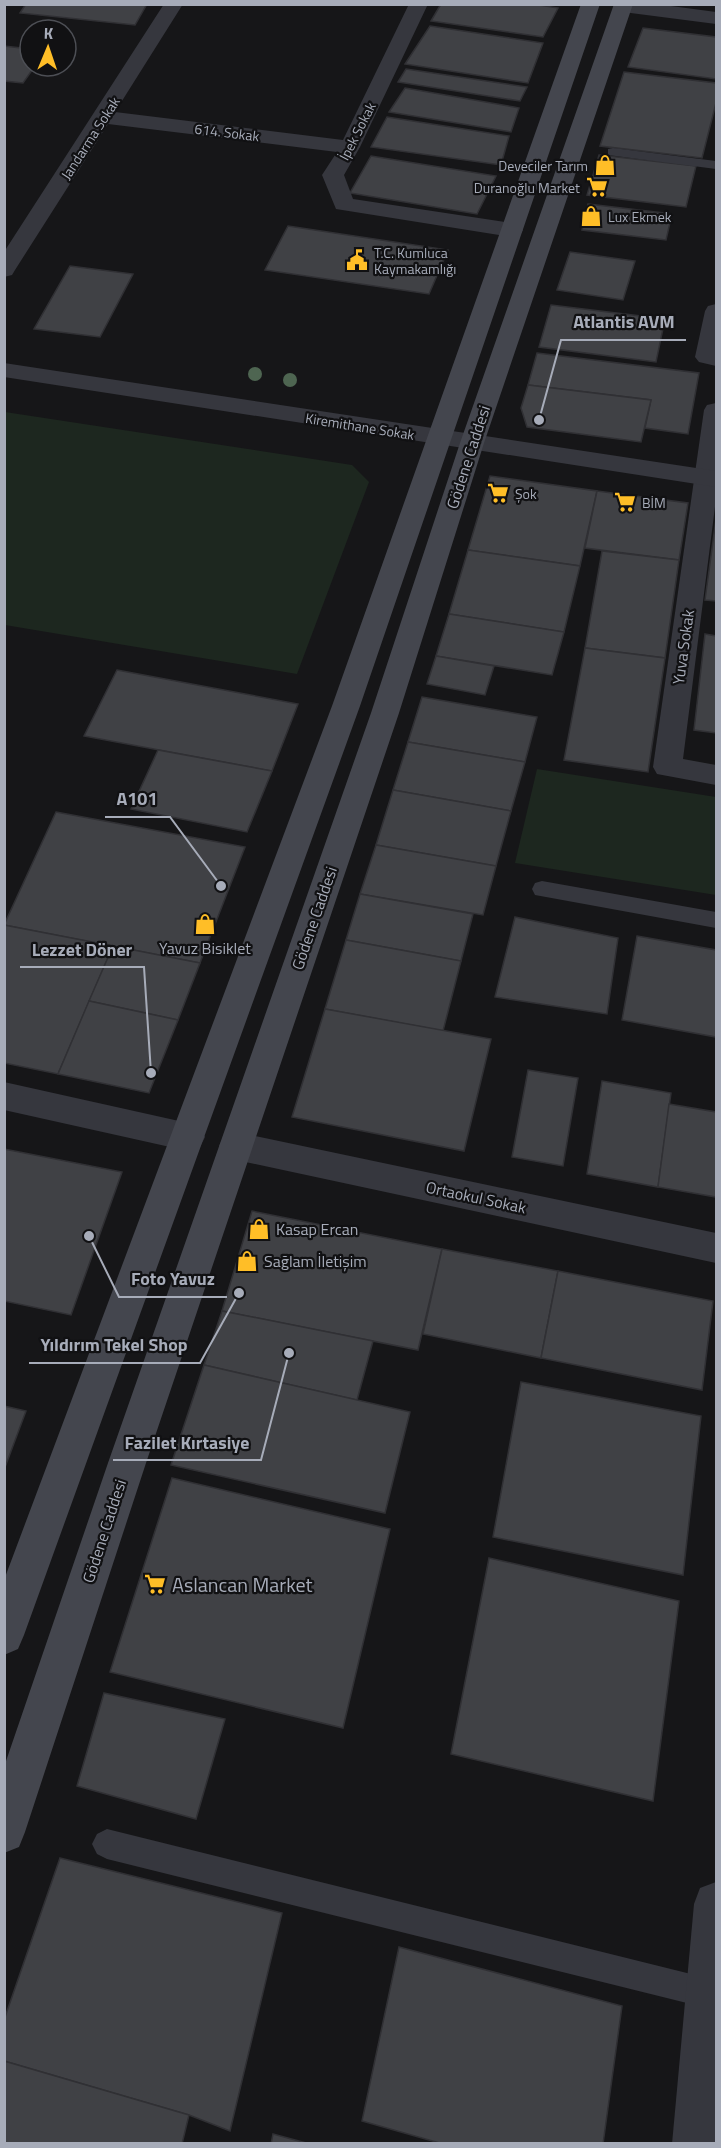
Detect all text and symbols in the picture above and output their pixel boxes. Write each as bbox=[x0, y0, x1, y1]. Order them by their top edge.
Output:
north arrow bbox=[18, 18, 78, 78]
text: K bbox=[43, 21, 54, 45]
street label: Jandarma Sokak bbox=[55, 92, 125, 184]
street label: İpek Sokak bbox=[333, 98, 381, 164]
street label: 614. Sokak bbox=[193, 118, 261, 146]
shop icon: Deveciler Tarım bbox=[593, 153, 617, 177]
place label: Deveciler Tarım bbox=[498, 155, 588, 176]
supermarket icon: Duranoğlu Market bbox=[585, 175, 609, 199]
place label: Duranoğlu Market bbox=[474, 177, 580, 198]
shop icon: Lux Ekmek bbox=[579, 204, 603, 228]
place label: Lux Ekmek bbox=[608, 206, 672, 227]
place label: T.C. Kumluca Kaymakamlığı bbox=[374, 242, 456, 279]
public building icon: T.C. Kumluca Kaymakamlığı bbox=[345, 248, 369, 272]
callout: Atlantis AVM bbox=[561, 304, 686, 340]
text: Atlantis AVM bbox=[573, 308, 675, 335]
street label: Gödene Caddesi bbox=[440, 402, 496, 512]
street label: Kiremithane Sokak bbox=[304, 407, 416, 445]
supermarket icon: Şok bbox=[486, 481, 510, 505]
place label: Şok bbox=[515, 483, 537, 504]
supermarket icon: BİM bbox=[613, 490, 637, 514]
place label: BİM bbox=[642, 492, 666, 513]
street label: Yuva Sokak bbox=[666, 608, 700, 686]
callout: A101 bbox=[105, 781, 170, 817]
text: A101 bbox=[116, 785, 158, 812]
street label: Gödene Caddesi bbox=[285, 863, 343, 973]
shop icon: Yavuz Bisiklet bbox=[193, 912, 217, 936]
callout: Lezzet Döner bbox=[20, 931, 144, 967]
text: Lezzet Döner bbox=[32, 936, 133, 963]
place label: Yavuz Bisiklet bbox=[159, 936, 251, 960]
street label: Ortaokul Sokak bbox=[424, 1175, 529, 1219]
shop icon: Kasap Ercan bbox=[247, 1217, 271, 1241]
place label: Kasap Ercan bbox=[276, 1217, 358, 1241]
shop icon: Sağlam İletişim bbox=[235, 1249, 259, 1273]
place label: Sağlam İletişim bbox=[264, 1249, 367, 1273]
callout: Foto Yavuz bbox=[119, 1261, 227, 1297]
text: Foto Yavuz bbox=[131, 1265, 215, 1292]
callout: Yıldırım Tekel Shop bbox=[29, 1327, 200, 1363]
text: Yıldırım Tekel Shop bbox=[40, 1331, 188, 1358]
callout: Fazilet Kırtasiye bbox=[113, 1424, 261, 1460]
text: Fazilet Kırtasiye bbox=[125, 1429, 249, 1456]
street label: Gödene Caddesi bbox=[76, 1476, 132, 1586]
place label: Aslancan Market bbox=[172, 1569, 313, 1600]
supermarket icon: Aslancan Market bbox=[143, 1572, 167, 1596]

